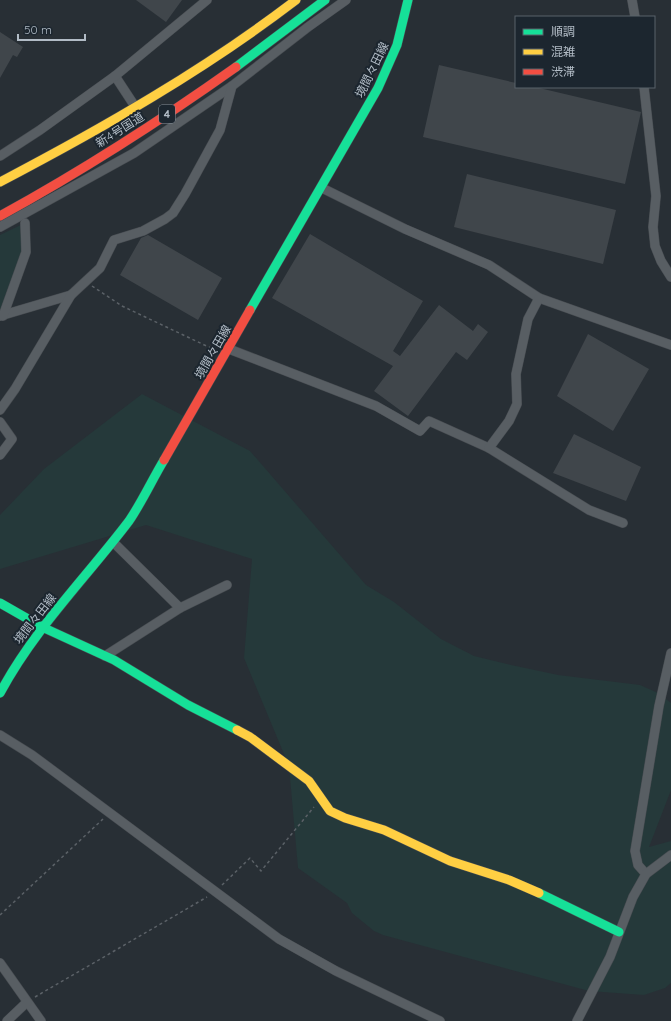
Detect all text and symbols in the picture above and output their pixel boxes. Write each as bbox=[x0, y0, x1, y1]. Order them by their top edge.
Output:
scale bar bbox=[18, 16, 85, 42]
legend bbox=[515, 16, 655, 88]
text: 50 m bbox=[24, 22, 52, 37]
text: 順調 bbox=[551, 24, 575, 39]
street label: 境間々田線 bbox=[352, 40, 391, 100]
text: 混雑 bbox=[551, 44, 575, 59]
text: 渋滞 bbox=[551, 64, 575, 79]
road number: 4 bbox=[159, 105, 175, 123]
street label: 新4号国道 bbox=[93, 109, 147, 150]
street label: 境間々田線 bbox=[191, 322, 234, 381]
street label: 境間々田線 bbox=[10, 590, 59, 647]

